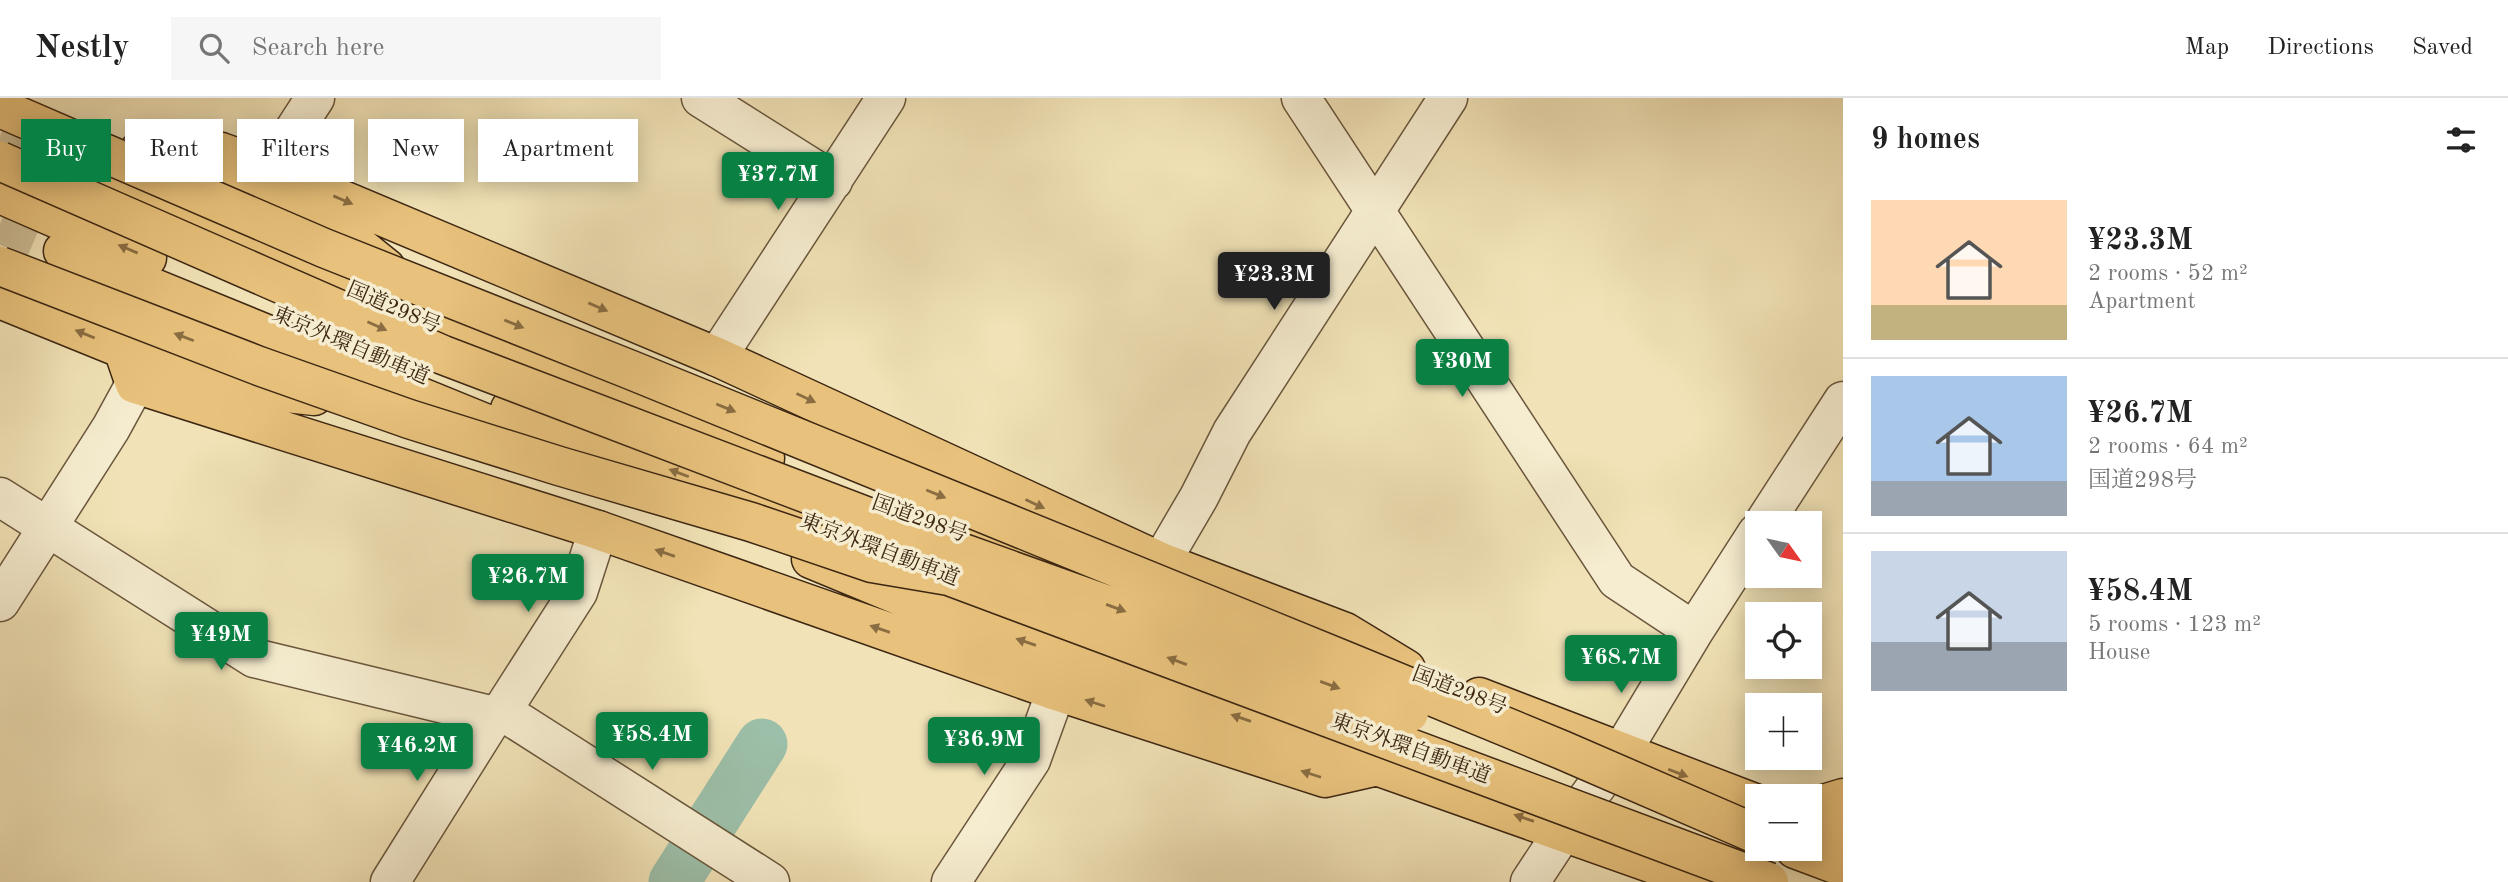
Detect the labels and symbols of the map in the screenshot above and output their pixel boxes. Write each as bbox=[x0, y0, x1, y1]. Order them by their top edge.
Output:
pin: ¥37.7M bbox=[721, 152, 835, 212]
one-way arrow bbox=[333, 194, 353, 206]
one-way arrow bbox=[117, 244, 138, 255]
pin: ¥23.3M bbox=[1217, 252, 1331, 312]
street label: 国道298号 bbox=[343, 277, 444, 337]
one-way arrow bbox=[588, 301, 609, 312]
street label: 東京外環自動車道 bbox=[269, 302, 433, 389]
one-way arrow bbox=[504, 319, 525, 330]
one-way arrow bbox=[367, 320, 387, 332]
one-way arrow bbox=[74, 328, 95, 339]
one-way arrow bbox=[173, 332, 194, 343]
pin: ¥30M bbox=[1421, 340, 1503, 399]
one-way arrow bbox=[796, 393, 817, 404]
one-way arrow bbox=[715, 403, 736, 414]
one-way arrow bbox=[669, 468, 690, 479]
one-way arrow bbox=[926, 489, 947, 500]
street label: 国道298号 bbox=[869, 491, 971, 546]
one-way arrow bbox=[1025, 498, 1045, 510]
street label: 東京外環自動車道 bbox=[797, 509, 962, 590]
north arrow bbox=[1745, 511, 1822, 588]
one-way arrow bbox=[655, 547, 676, 558]
pin: ¥26.7M bbox=[471, 554, 585, 614]
one-way arrow bbox=[1105, 603, 1126, 614]
pin: ¥49M bbox=[180, 612, 262, 672]
one-way arrow bbox=[870, 623, 891, 634]
one-way arrow bbox=[1016, 636, 1037, 647]
pin: ¥68.7M bbox=[1564, 636, 1678, 695]
one-way arrow bbox=[1166, 655, 1187, 666]
street label: 国道298号 bbox=[1409, 662, 1510, 719]
one-way arrow bbox=[1319, 680, 1340, 691]
one-way arrow bbox=[1084, 698, 1105, 708]
street label: 東京外環自動車道 bbox=[1328, 709, 1494, 788]
pin: ¥58.4M bbox=[595, 712, 709, 772]
one-way arrow bbox=[1230, 712, 1251, 723]
pin: ¥36.9M bbox=[927, 718, 1041, 777]
pin: ¥46.2M bbox=[360, 724, 474, 783]
one-way arrow bbox=[1301, 768, 1322, 778]
one-way arrow bbox=[1668, 768, 1689, 779]
one-way arrow bbox=[1514, 812, 1535, 823]

